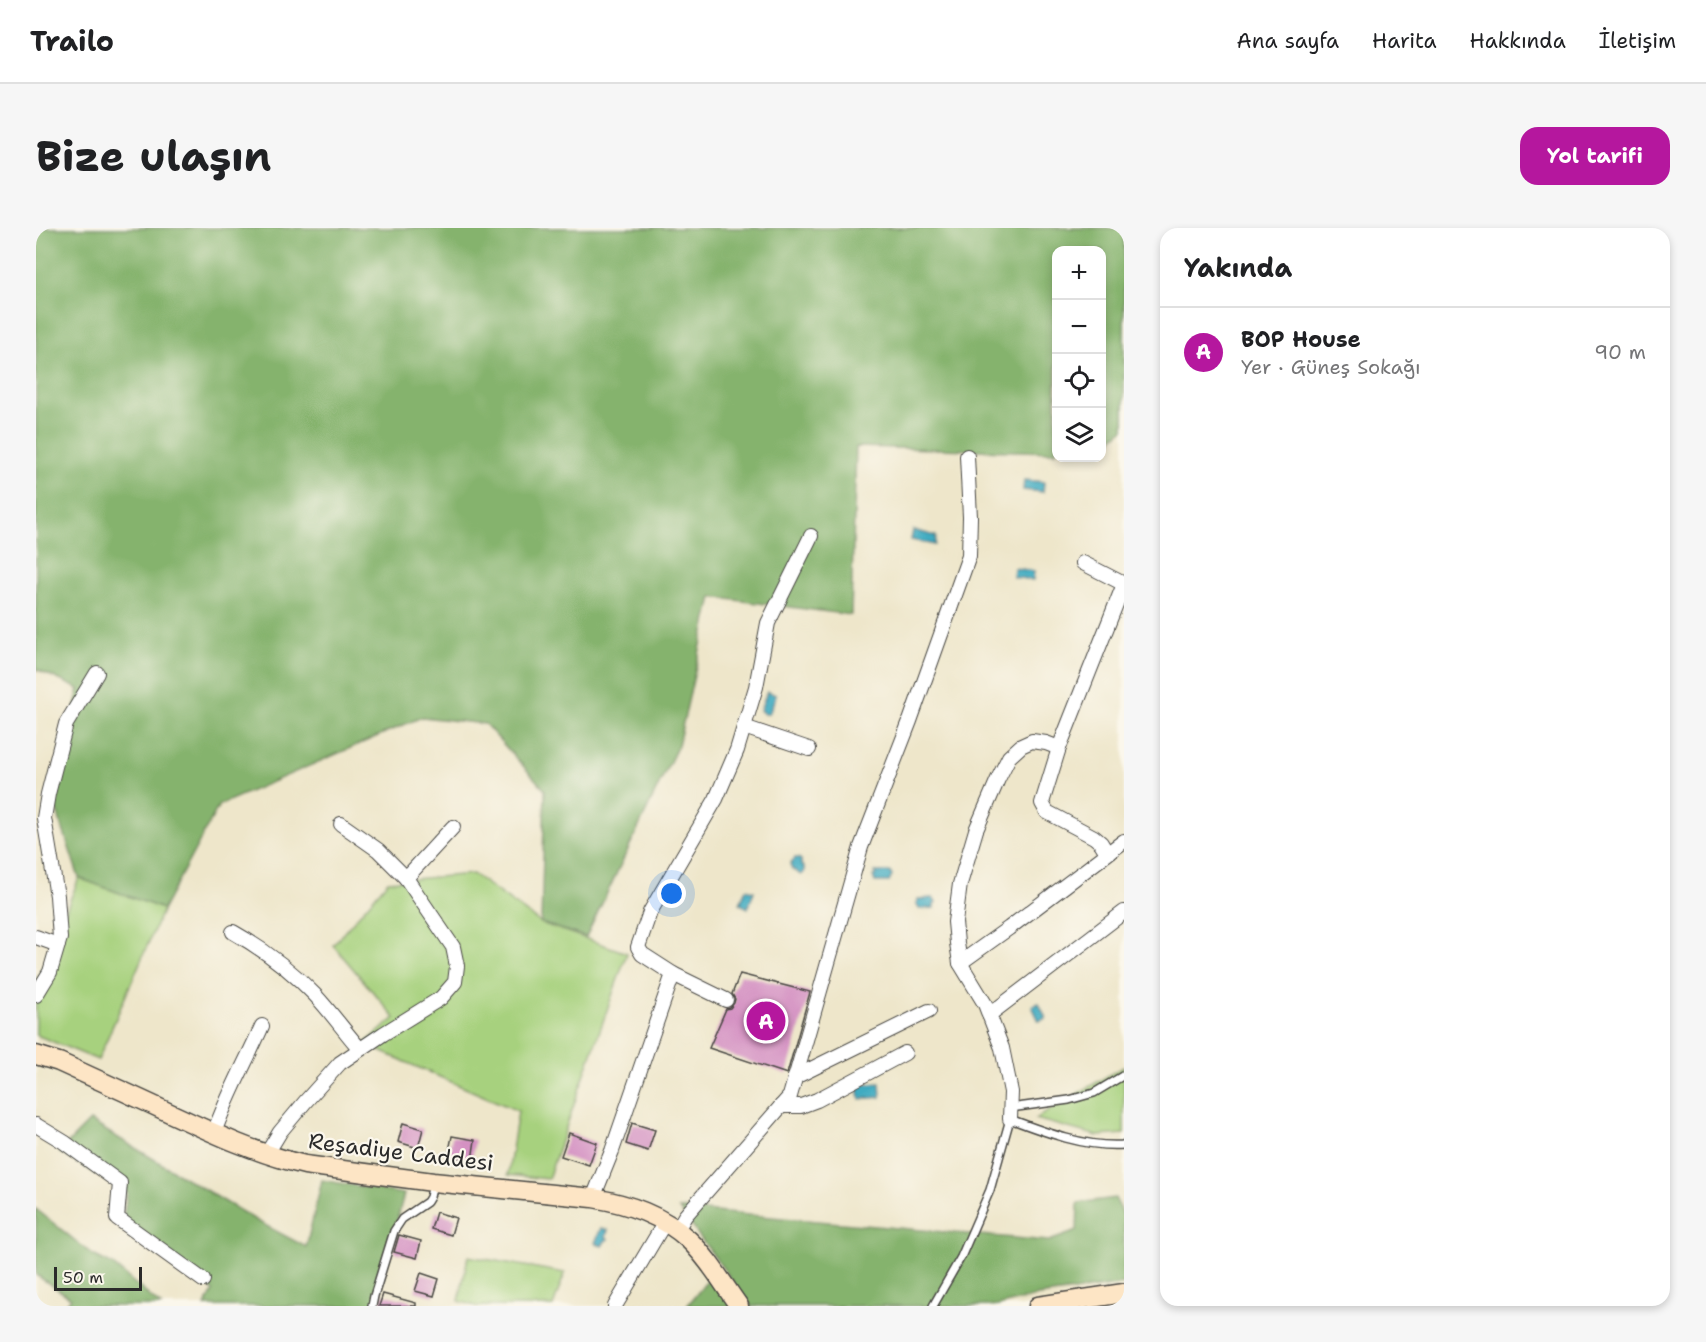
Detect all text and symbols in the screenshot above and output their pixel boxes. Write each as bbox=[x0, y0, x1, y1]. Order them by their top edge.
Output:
text: Trailo bbox=[30, 22, 114, 60]
text: Ana sayfa bbox=[1237, 27, 1339, 55]
text: Harita bbox=[1372, 27, 1437, 55]
text: Hakkında bbox=[1470, 27, 1566, 55]
text: İletişim bbox=[1599, 27, 1676, 55]
button: Yol tarifi bbox=[1520, 127, 1670, 185]
text: Bize ulaşın bbox=[36, 128, 271, 184]
map controls bbox=[1052, 246, 1106, 462]
button: + bbox=[1052, 246, 1106, 300]
text: Yakında bbox=[1184, 250, 1292, 285]
button: − bbox=[1052, 300, 1106, 354]
text: BOP House bbox=[1241, 325, 1361, 354]
text: A bbox=[1196, 339, 1211, 365]
text: 90 m bbox=[1594, 339, 1646, 365]
button: locate bbox=[1052, 354, 1106, 408]
text: Yer · Güneş Sokağı bbox=[1241, 354, 1421, 380]
button: layers bbox=[1052, 408, 1106, 462]
your location bbox=[657, 879, 686, 908]
pin: A bbox=[746, 998, 786, 1044]
street label: Reşadiye Caddesi bbox=[307, 1126, 495, 1178]
scale bar bbox=[54, 1264, 142, 1292]
text: 50 m bbox=[63, 1267, 103, 1288]

